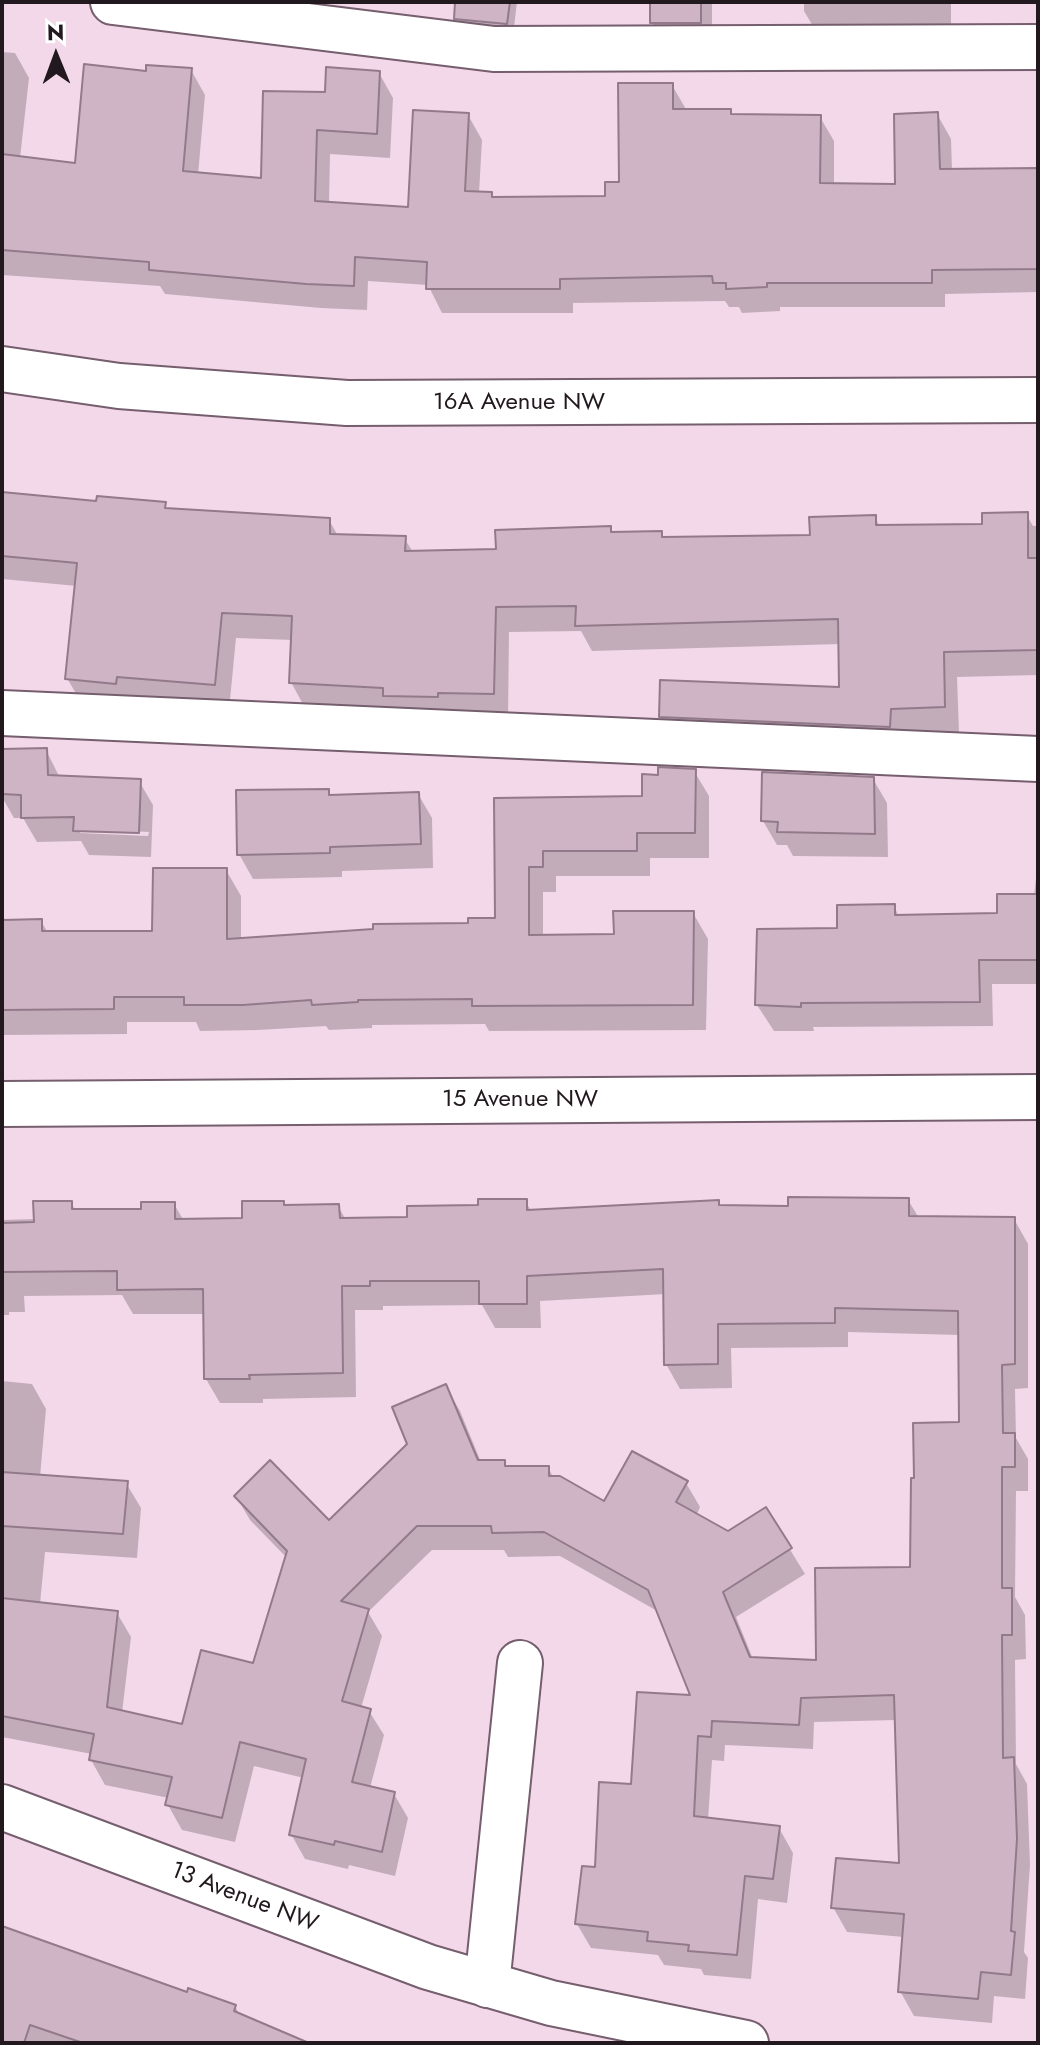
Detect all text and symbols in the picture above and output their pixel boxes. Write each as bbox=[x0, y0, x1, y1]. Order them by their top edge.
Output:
north arrow bbox=[16, 16, 96, 96]
text: N bbox=[47, 16, 65, 48]
street label: 16A Avenue NW bbox=[433, 389, 605, 417]
street label: 15 Avenue NW bbox=[442, 1086, 598, 1114]
street label: 13 Avenue NW bbox=[166, 1857, 322, 1939]

